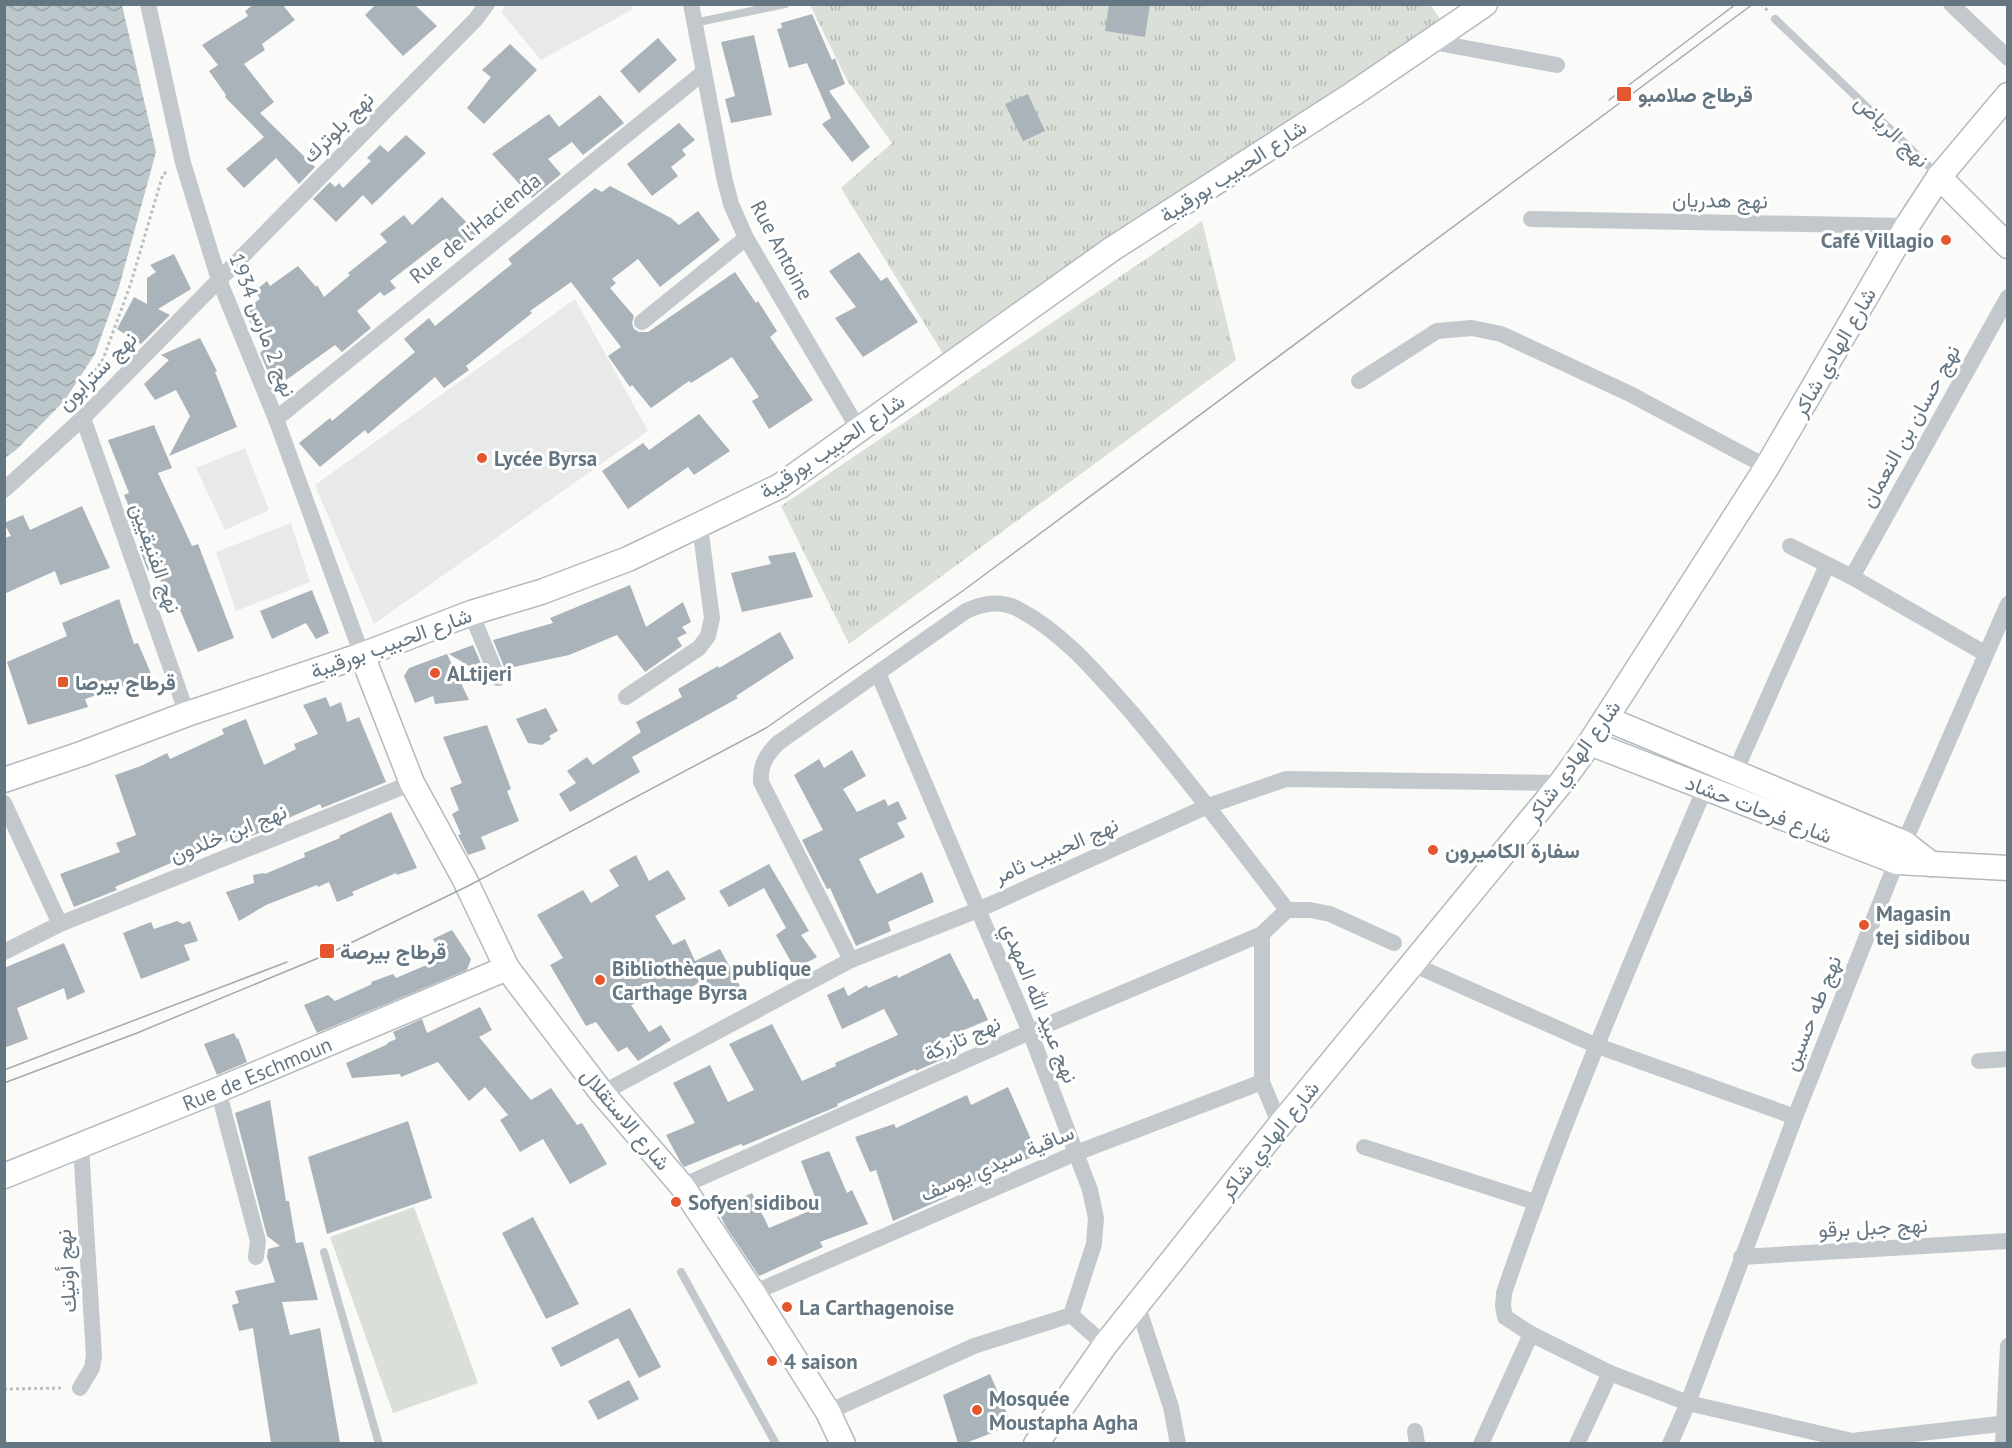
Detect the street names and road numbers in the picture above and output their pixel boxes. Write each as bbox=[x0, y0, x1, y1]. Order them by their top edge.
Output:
street label: نهج بلوترك bbox=[297, 86, 380, 169]
street label: نهج الرياض bbox=[1848, 89, 1935, 174]
street label: شارع الحبيب بورقيبة bbox=[1154, 113, 1312, 229]
street label: Rue de l'Hacienda bbox=[404, 167, 546, 289]
street label: نهج هدريان bbox=[1672, 186, 1768, 215]
street label: Rue Antoine bbox=[745, 196, 819, 304]
street label: نهج 2 مارس 1934 bbox=[222, 249, 303, 401]
street label: شارع الهادي شاكر bbox=[1786, 283, 1885, 424]
street label: نهج سترابون bbox=[51, 325, 143, 417]
street label: نهج حسان بن النعمان bbox=[1854, 340, 1967, 513]
street label: شارع الحبيب بورقيبة bbox=[754, 387, 910, 505]
street label: نهج الفنيقيين bbox=[124, 499, 187, 617]
street label: شارع الحبيب بورقيبة bbox=[307, 601, 476, 686]
street label: شارع الهادي شاكر bbox=[1519, 695, 1630, 831]
street label: شارع فرحات حشاد bbox=[1682, 769, 1836, 850]
street label: نهج ابن خلدون bbox=[166, 797, 291, 870]
street label: نهج الحبيب ثامر bbox=[989, 811, 1123, 891]
street label: نهج عبيد الله المهدي bbox=[992, 919, 1084, 1089]
street label: نهج طه حسين bbox=[1777, 951, 1848, 1075]
street label: نهج تازركة bbox=[919, 1009, 1005, 1068]
street label: Rue de Eschmoun bbox=[178, 1030, 336, 1117]
street label: شارع الاستقلال bbox=[574, 1062, 677, 1177]
street label: شارع الهادي شاكر bbox=[1212, 1075, 1328, 1208]
street label: ساقية سيدي يوسف bbox=[916, 1118, 1080, 1211]
street label: نهج جبل برقو bbox=[1818, 1211, 1928, 1244]
street label: نهج أوتيك bbox=[50, 1228, 83, 1314]

